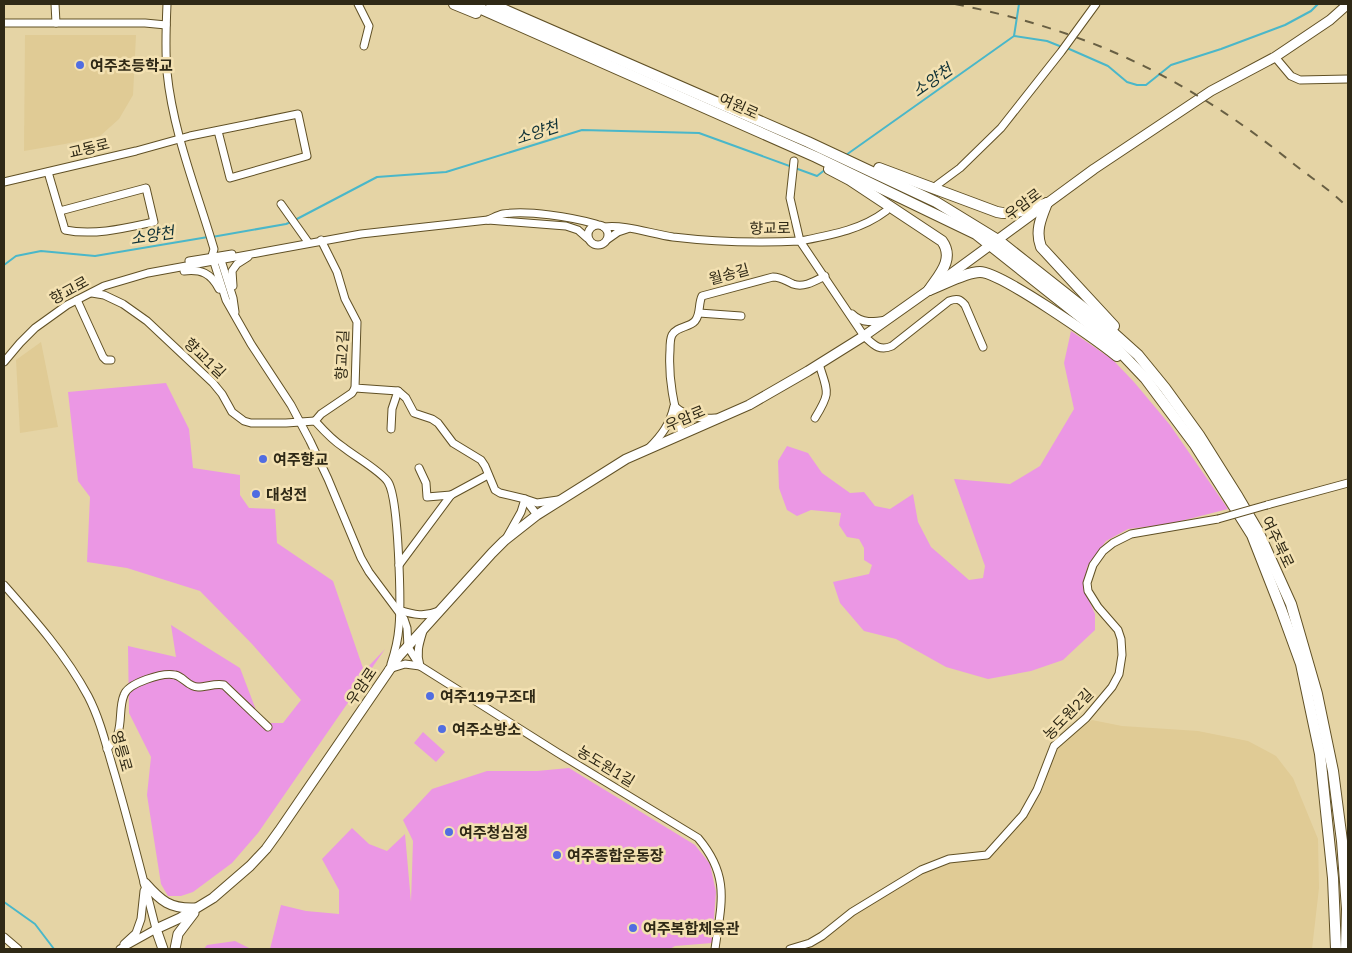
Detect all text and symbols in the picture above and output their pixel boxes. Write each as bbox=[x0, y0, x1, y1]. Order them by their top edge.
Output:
place label: 여주초등학교 bbox=[90, 56, 173, 75]
water label: 소양천 bbox=[908, 58, 958, 101]
marker: 여주초등학교 bbox=[74, 59, 86, 71]
street label: 여원로 bbox=[716, 89, 762, 123]
water label: 소양천 bbox=[513, 115, 563, 148]
street label: 교동로 bbox=[67, 134, 111, 162]
street label: 우암로 bbox=[1001, 184, 1045, 224]
street label: 향교로 bbox=[749, 218, 791, 238]
water label: 소양천 bbox=[129, 221, 178, 248]
street label: 월송길 bbox=[707, 259, 751, 289]
street label: 향교로 bbox=[46, 272, 92, 308]
street label: 향교2길 bbox=[332, 329, 352, 381]
street label: 향교1길 bbox=[180, 334, 230, 382]
street label: 우암로 bbox=[662, 401, 708, 435]
place label: 여주향교 bbox=[273, 450, 328, 469]
marker: 여주향교 bbox=[257, 453, 269, 465]
place label: 대성전 bbox=[266, 485, 307, 504]
marker: 대성전 bbox=[250, 488, 262, 500]
street label: 여주북로 bbox=[1257, 513, 1299, 571]
street label: 우암로 bbox=[342, 664, 380, 708]
street label: 농도원2길 bbox=[1039, 684, 1097, 744]
place label: 여주119구조대 bbox=[440, 687, 536, 706]
marker: 여주119구조대 bbox=[424, 690, 436, 702]
place label: 여주소방소 bbox=[452, 720, 521, 739]
marker: 여주소방소 bbox=[436, 723, 448, 735]
street label: 영릉로 bbox=[107, 728, 137, 774]
street label: 농도원1길 bbox=[574, 741, 638, 791]
place label: 여주청심정 bbox=[459, 823, 528, 842]
marker: 여주청심정 bbox=[443, 826, 455, 838]
place label: 여주종합운동장 bbox=[567, 846, 664, 865]
marker: 여주종합운동장 bbox=[551, 849, 563, 861]
place label: 여주복합체육관 bbox=[643, 919, 740, 938]
marker: 여주복합체육관 bbox=[627, 922, 639, 934]

